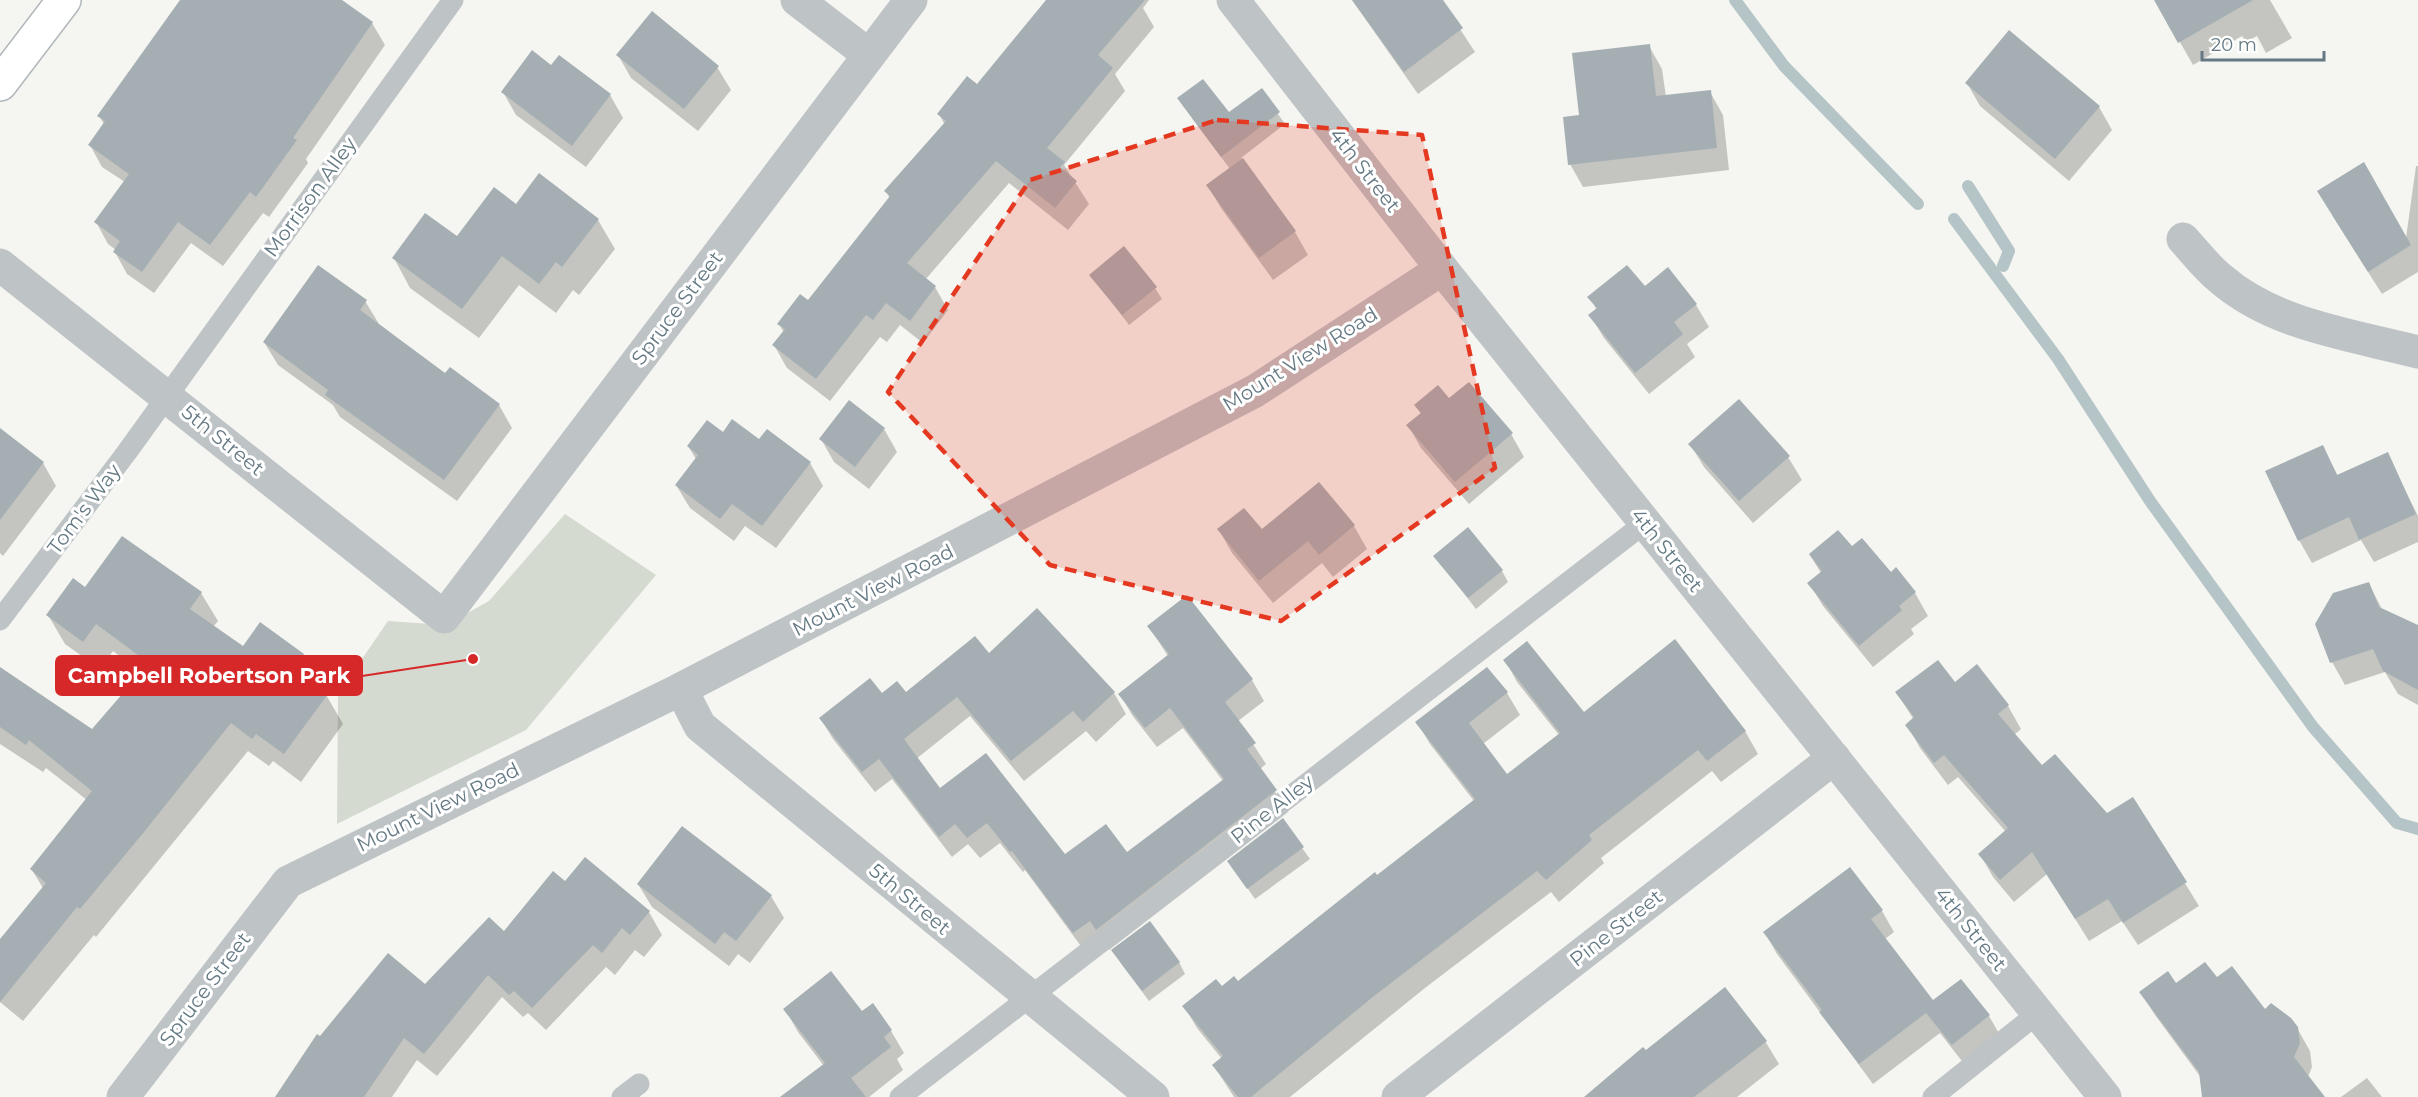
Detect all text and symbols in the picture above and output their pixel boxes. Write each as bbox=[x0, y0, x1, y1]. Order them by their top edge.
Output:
scale bar bbox=[2202, 24, 2324, 62]
text: 20 m bbox=[2211, 34, 2257, 56]
street label: 4th Street bbox=[1325, 123, 1405, 217]
street label: Morrison Alley bbox=[259, 132, 361, 261]
street label: Spruce Street bbox=[626, 246, 728, 370]
street label: Mount View Road bbox=[1218, 302, 1382, 416]
street label: 5th Street bbox=[177, 400, 269, 480]
street label: Tom's Way bbox=[42, 459, 126, 559]
street label: 4th Street bbox=[1626, 503, 1708, 597]
street label: Mount View Road bbox=[788, 539, 958, 641]
callout: Campbell Robertson Park bbox=[56, 656, 362, 695]
text: Campbell Robertson Park bbox=[68, 663, 350, 688]
street label: Mount View Road bbox=[353, 757, 523, 857]
street label: Pine Alley bbox=[1226, 769, 1318, 849]
street label: 5th Street bbox=[864, 858, 956, 940]
street label: 4th Street bbox=[1930, 882, 2012, 976]
street label: Pine Street bbox=[1565, 884, 1667, 972]
street label: Spruce Street bbox=[154, 927, 256, 1051]

